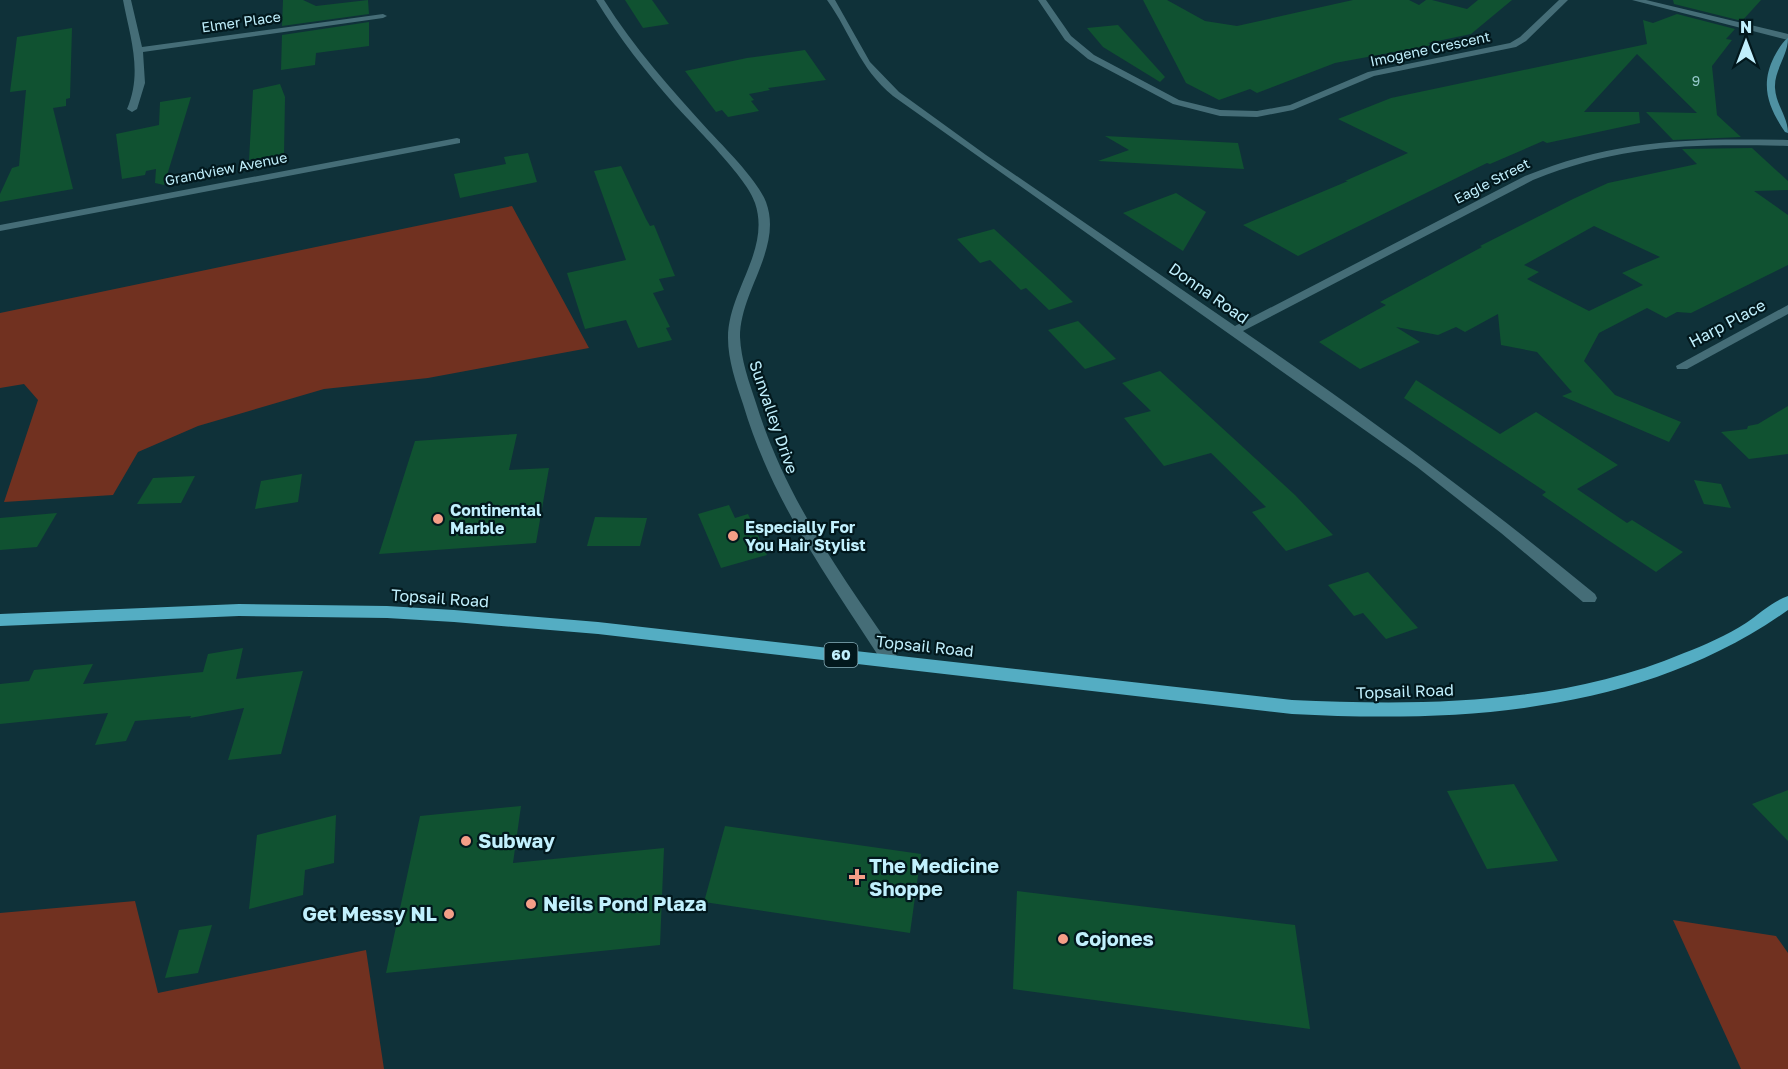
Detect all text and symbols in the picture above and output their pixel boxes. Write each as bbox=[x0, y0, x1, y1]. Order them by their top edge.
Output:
street label: Elmer Place bbox=[200, 8, 282, 35]
north arrow bbox=[1716, 12, 1776, 72]
text: N bbox=[1740, 17, 1752, 37]
street label: Imogene Crescent bbox=[1368, 27, 1492, 70]
house number: 9 bbox=[1692, 72, 1700, 89]
street label: Grandview Avenue bbox=[163, 148, 288, 189]
street label: Eagle Street bbox=[1451, 154, 1532, 207]
street label: Donna Road bbox=[1165, 258, 1253, 328]
street label: Harp Place bbox=[1685, 294, 1769, 352]
street label: Sunvalley Drive bbox=[745, 358, 803, 476]
place label: Continental Marble bbox=[450, 500, 542, 538]
marker: Continental Marble bbox=[431, 512, 445, 526]
place label: Especially For You Hair Stylist bbox=[745, 517, 866, 555]
marker: Especially For You Hair Stylist bbox=[726, 529, 740, 543]
street label: Topsail Road bbox=[390, 585, 490, 611]
street label: Topsail Road bbox=[875, 631, 975, 661]
road number: 60 bbox=[824, 643, 858, 667]
street label: Topsail Road bbox=[1356, 679, 1454, 703]
place label: Subway bbox=[478, 828, 555, 852]
marker: Subway bbox=[459, 834, 473, 848]
place label: The Medicine Shoppe bbox=[869, 853, 999, 900]
marker: The Medicine Shoppe bbox=[850, 870, 864, 884]
place label: Neils Pond Plaza bbox=[543, 891, 707, 915]
marker: Neils Pond Plaza bbox=[524, 897, 538, 911]
place label: Get Messy NL bbox=[302, 901, 437, 925]
marker: Get Messy NL bbox=[442, 907, 456, 921]
place label: Cojones bbox=[1075, 926, 1154, 950]
marker: Cojones bbox=[1056, 932, 1070, 946]

